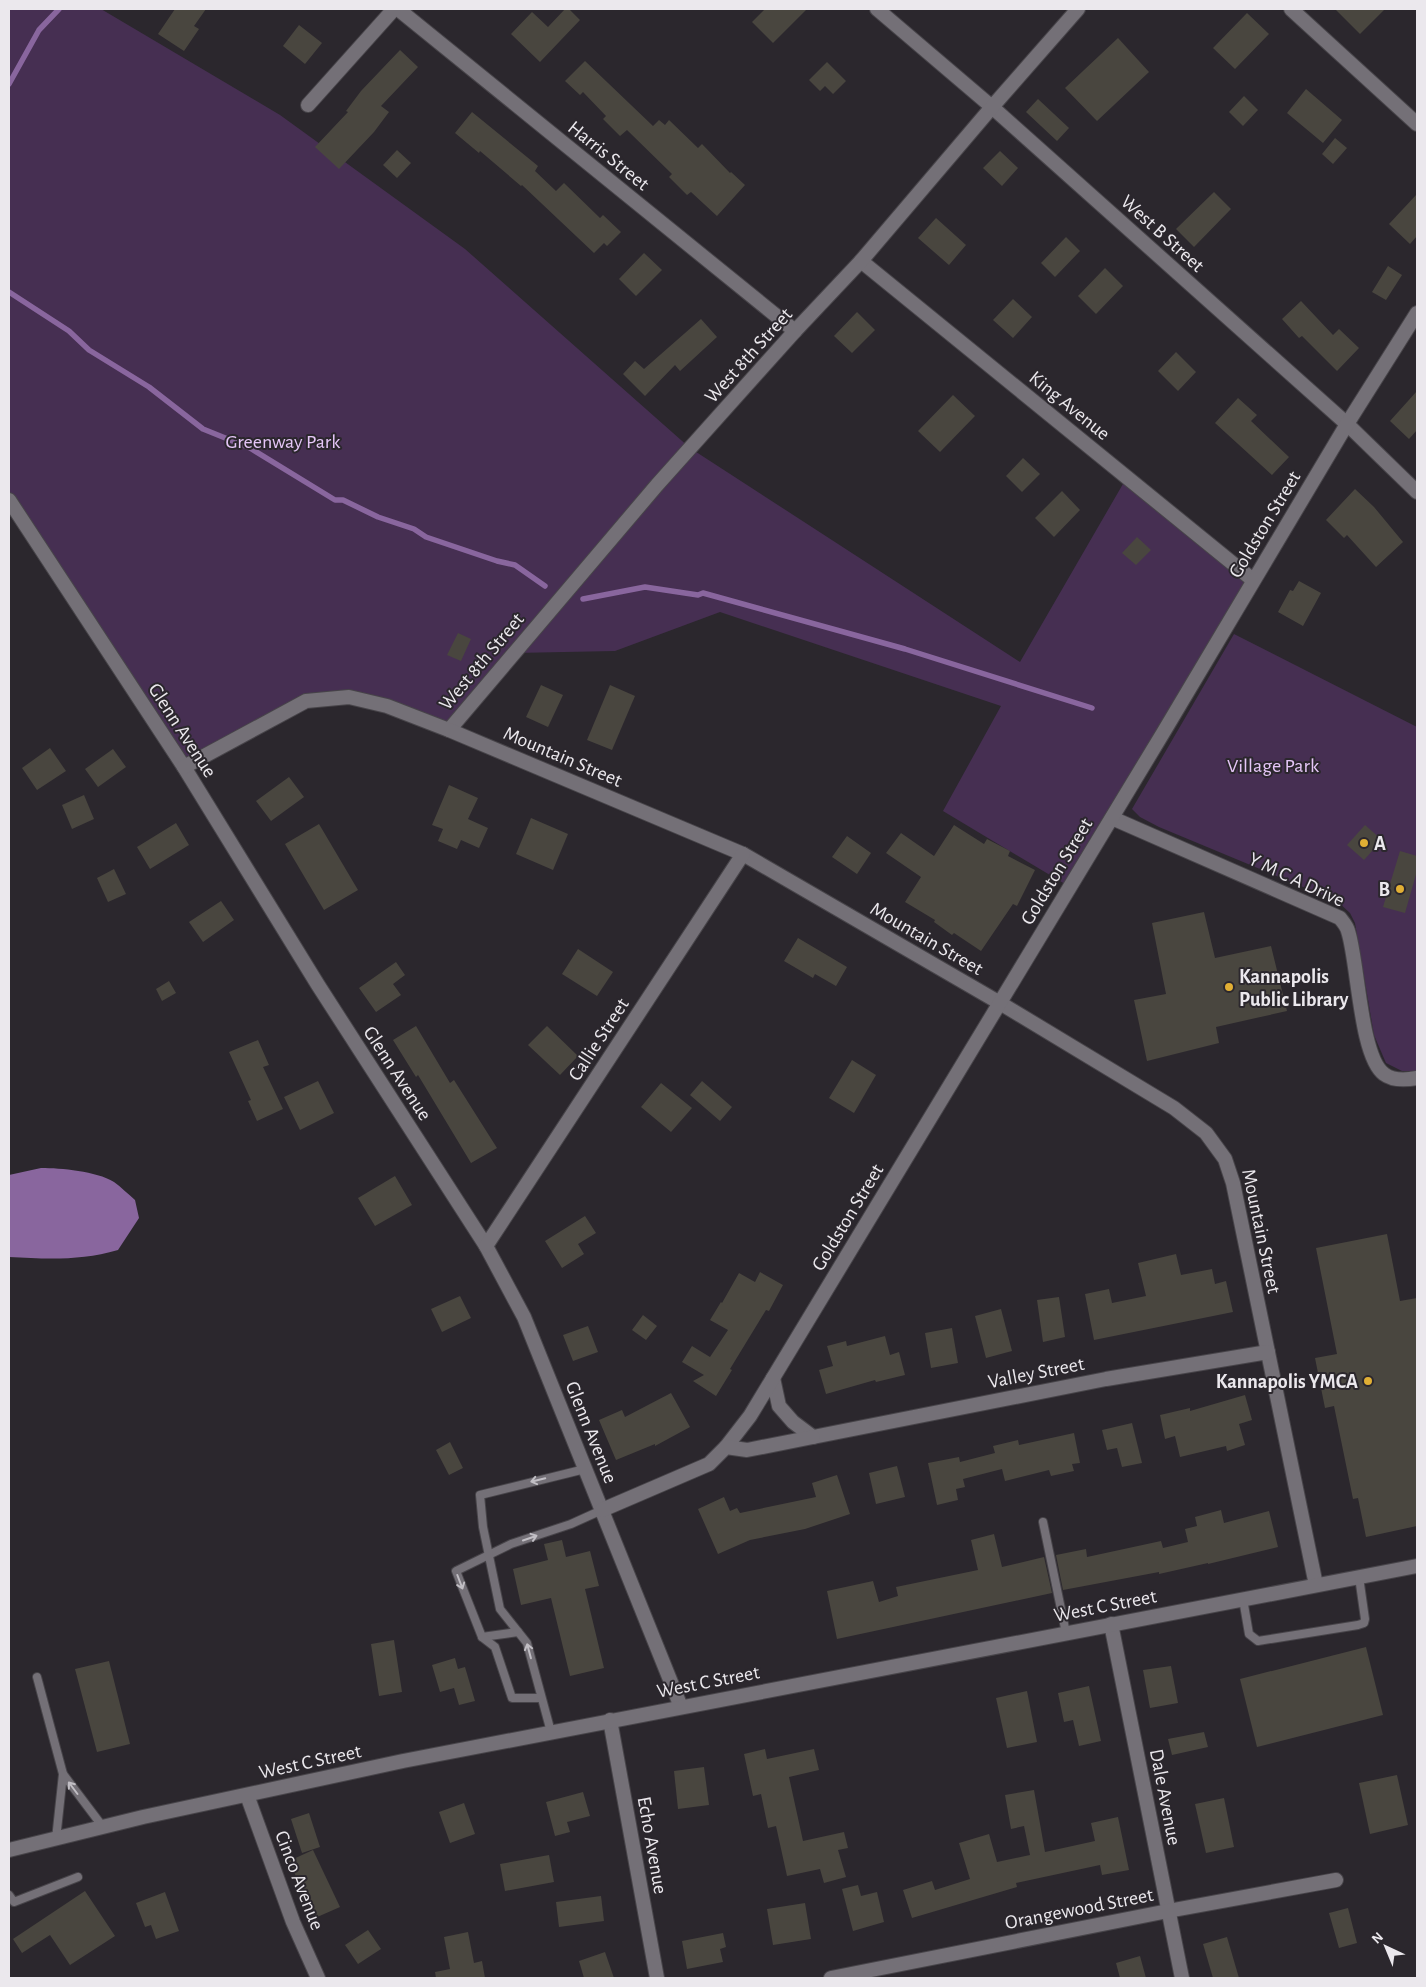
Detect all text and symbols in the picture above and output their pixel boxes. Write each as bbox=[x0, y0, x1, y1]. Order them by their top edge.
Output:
street label: Harris Street bbox=[564, 117, 653, 195]
street label: West B Street bbox=[1117, 191, 1208, 277]
street label: West 8th Street bbox=[701, 304, 797, 407]
street label: King Avenue bbox=[1025, 367, 1114, 444]
park label: Greenway Park bbox=[226, 432, 340, 452]
street label: Goldston Street bbox=[1225, 467, 1305, 581]
street label: West 8th Street bbox=[436, 609, 528, 714]
street label: Glenn Avenue bbox=[144, 680, 220, 781]
street label: Mountain Street bbox=[500, 723, 625, 791]
park label: Village Park bbox=[1227, 756, 1319, 776]
street label: Goldston Street bbox=[1017, 814, 1097, 928]
place label: A bbox=[1374, 834, 1386, 854]
marker: A bbox=[1358, 837, 1370, 849]
street label: Y M C A Drive bbox=[1246, 849, 1348, 911]
place label: B bbox=[1378, 880, 1390, 900]
marker: B bbox=[1394, 883, 1406, 895]
street label: Mountain Street bbox=[867, 899, 987, 980]
place label: Kannapolis Public Library bbox=[1239, 967, 1349, 1010]
marker: Kannapolis Public Library bbox=[1223, 981, 1235, 993]
street label: Callie Street bbox=[565, 994, 633, 1084]
street label: Glenn Avenue bbox=[359, 1023, 435, 1124]
street label: Goldston Street bbox=[808, 1160, 888, 1274]
street label: Mountain Street bbox=[1238, 1167, 1284, 1296]
street label: Valley Street bbox=[986, 1354, 1087, 1392]
place label: Kannapolis YMCA bbox=[1216, 1372, 1358, 1392]
marker: Kannapolis YMCA bbox=[1362, 1375, 1374, 1387]
street label: Glenn Avenue bbox=[562, 1379, 621, 1486]
one-way arrow bbox=[530, 1476, 546, 1486]
one-way arrow bbox=[521, 1533, 537, 1542]
one-way arrow bbox=[456, 1574, 465, 1589]
street label: West C Street bbox=[1052, 1586, 1159, 1626]
one-way arrow bbox=[523, 1644, 533, 1660]
street label: West C Street bbox=[655, 1662, 762, 1702]
street label: West C Street bbox=[257, 1741, 364, 1783]
street label: Dale Avenue bbox=[1146, 1747, 1184, 1847]
one-way arrow bbox=[68, 1781, 78, 1795]
street label: Echo Avenue bbox=[634, 1795, 670, 1895]
street label: Cinco Avenue bbox=[271, 1828, 327, 1933]
street label: Orangewood Street bbox=[1003, 1885, 1156, 1933]
north arrow bbox=[1361, 1922, 1411, 1972]
text: N bbox=[1369, 1930, 1386, 1947]

